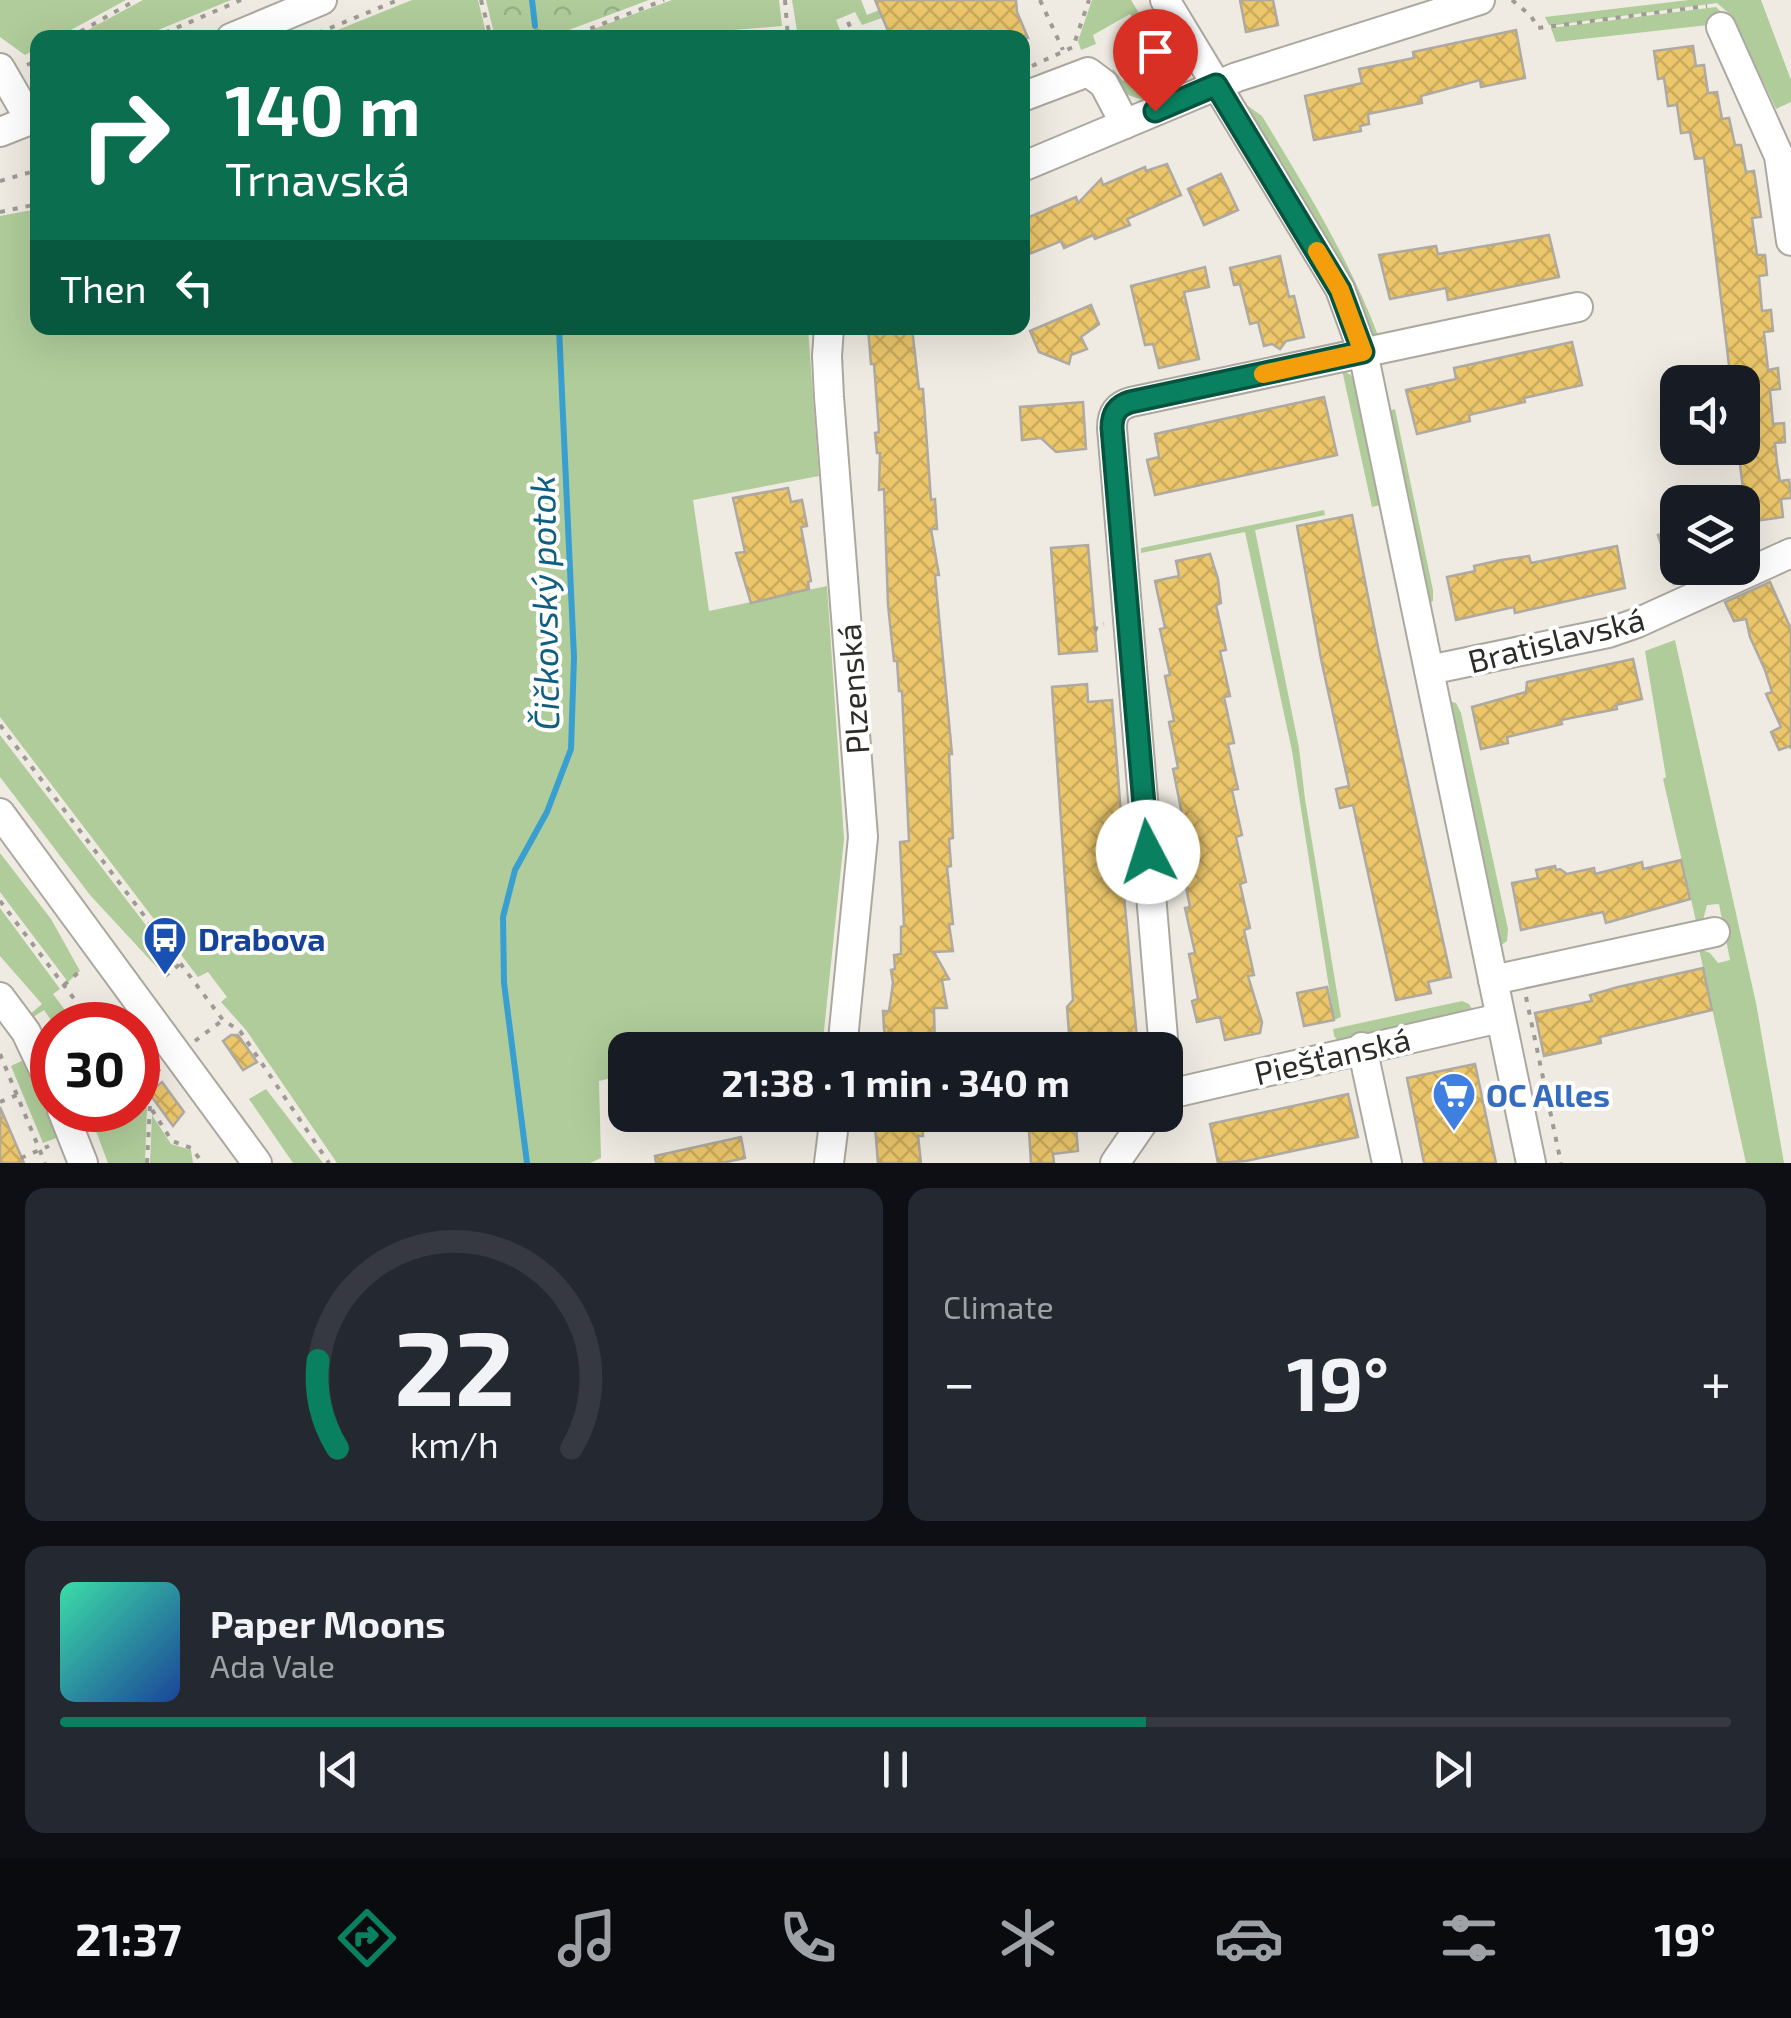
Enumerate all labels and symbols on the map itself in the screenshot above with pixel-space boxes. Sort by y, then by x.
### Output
pin [1113,9,1198,112]
water label: Čičkovský potok [520,475,567,731]
street label: Bratislavská [1464,599,1648,679]
street label: Plzenská [828,623,876,755]
position arrow [1096,800,1200,904]
bus stop icon: Drabova [142,915,188,976]
place label: Drabova [198,919,325,957]
speed limit sign: 30 [30,1002,160,1132]
street label: Piešťanská [1250,1019,1414,1091]
supermarket icon: OC Alles [1431,1071,1477,1132]
place label: OC Alles [1486,1075,1610,1113]

